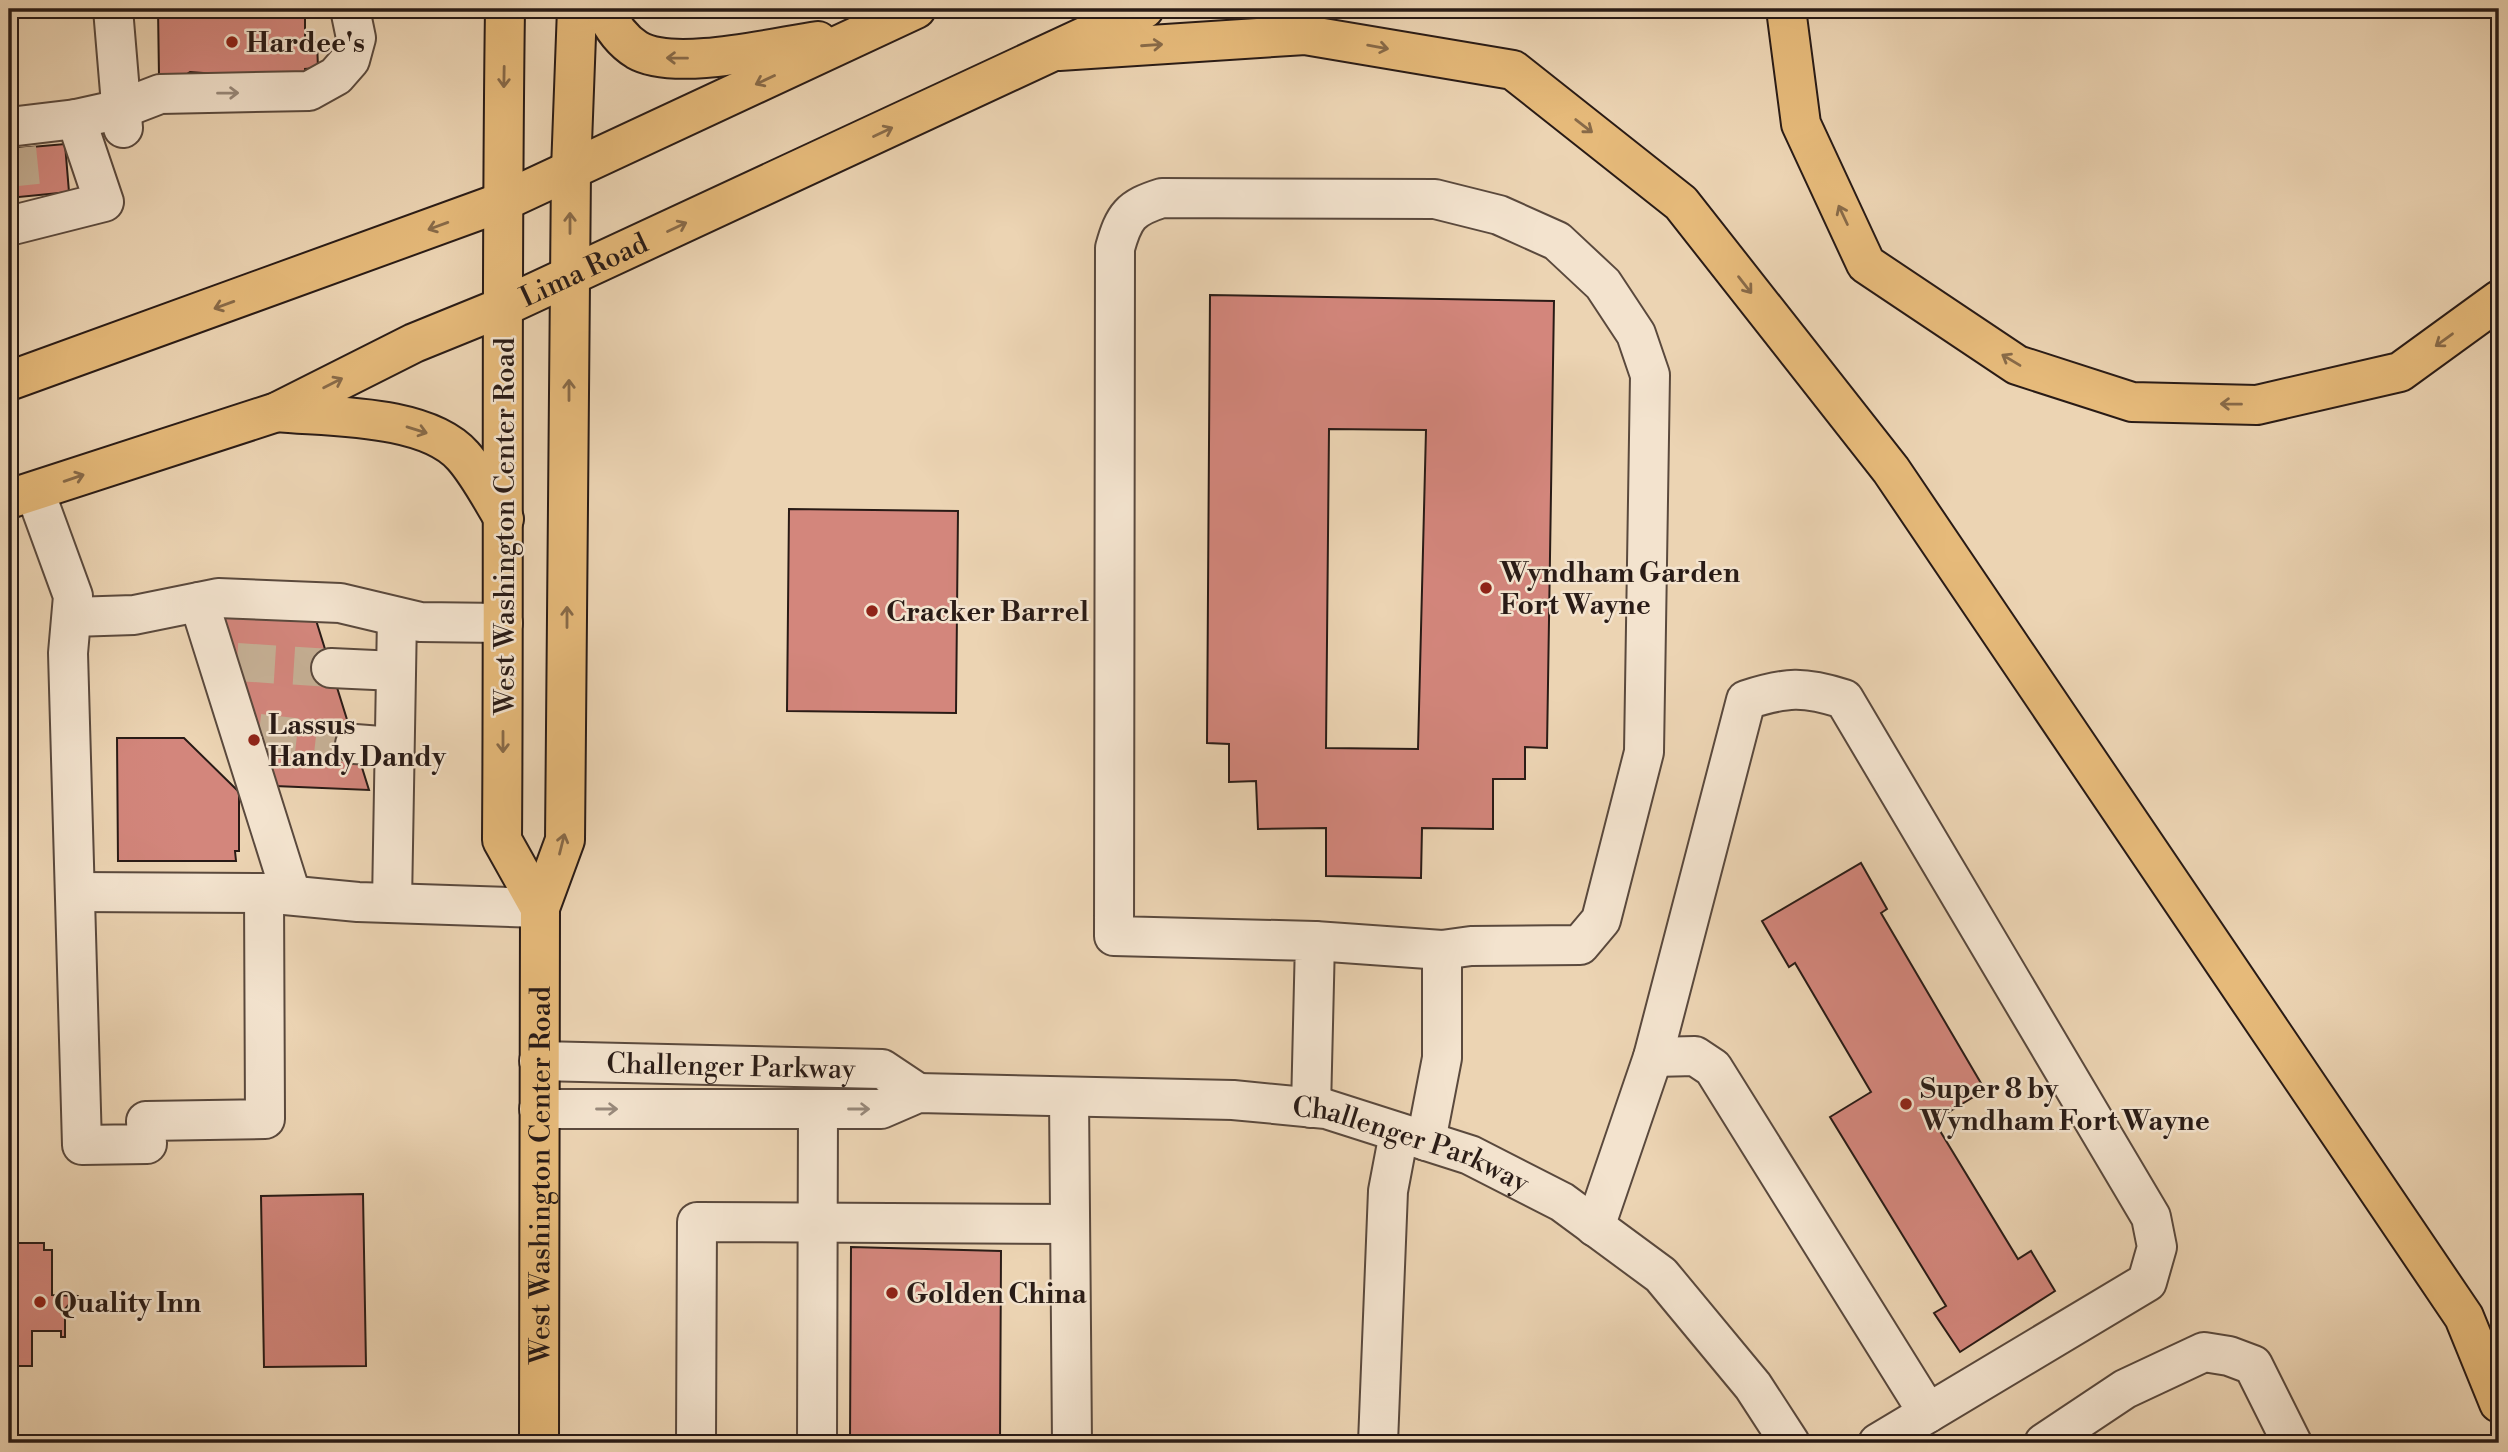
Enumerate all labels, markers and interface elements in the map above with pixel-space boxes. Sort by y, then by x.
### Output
place label: Hardee's [246,26,365,61]
marker: Hardee's [224,34,240,50]
one-way arrow [1140,38,1163,51]
one-way arrow [1366,41,1389,54]
one-way arrow [665,51,688,65]
one-way arrow [497,65,511,88]
one-way arrow [755,73,776,87]
one-way arrow [217,86,240,100]
one-way arrow [1575,119,1593,134]
one-way arrow [872,125,893,138]
one-way arrow [1836,205,1849,226]
one-way arrow [563,212,577,235]
one-way arrow [427,220,449,233]
one-way arrow [665,220,687,233]
street label: Lima Road [515,226,654,316]
one-way arrow [1738,275,1753,293]
one-way arrow [214,299,236,312]
one-way arrow [2435,333,2454,347]
street label: West Washington Center Road [488,337,523,716]
one-way arrow [2001,353,2021,367]
one-way arrow [322,376,343,390]
one-way arrow [562,378,576,401]
one-way arrow [2220,398,2243,411]
one-way arrow [405,425,427,438]
one-way arrow [62,471,84,483]
place label: Wyndham Garden Fort Wayne [1499,556,1740,623]
marker: Wyndham Garden Fort Wayne [1478,580,1494,596]
place label: Cracker Barrel [886,595,1089,630]
marker: Cracker Barrel [864,603,880,619]
one-way arrow [560,606,574,629]
place label: Lassus Handy Dandy [268,708,447,775]
one-way arrow [496,730,510,753]
marker: Lassus Handy Dandy [246,732,262,748]
one-way arrow [556,833,569,856]
street label: West Washington Center Road [523,986,559,1365]
street label: Challenger Parkway [606,1047,856,1087]
place label: Super 8 by Wyndham Fort Wayne [1919,1072,2210,1139]
street label: Challenger Parkway [1291,1090,1535,1201]
marker: Super 8 by Wyndham Fort Wayne [1898,1096,1914,1112]
one-way arrow [595,1102,618,1116]
one-way arrow [847,1102,870,1116]
place label: Golden China [906,1277,1088,1312]
marker: Golden China [884,1285,900,1301]
place label: Quality Inn [54,1286,201,1321]
marker: Quality Inn [32,1294,48,1310]

